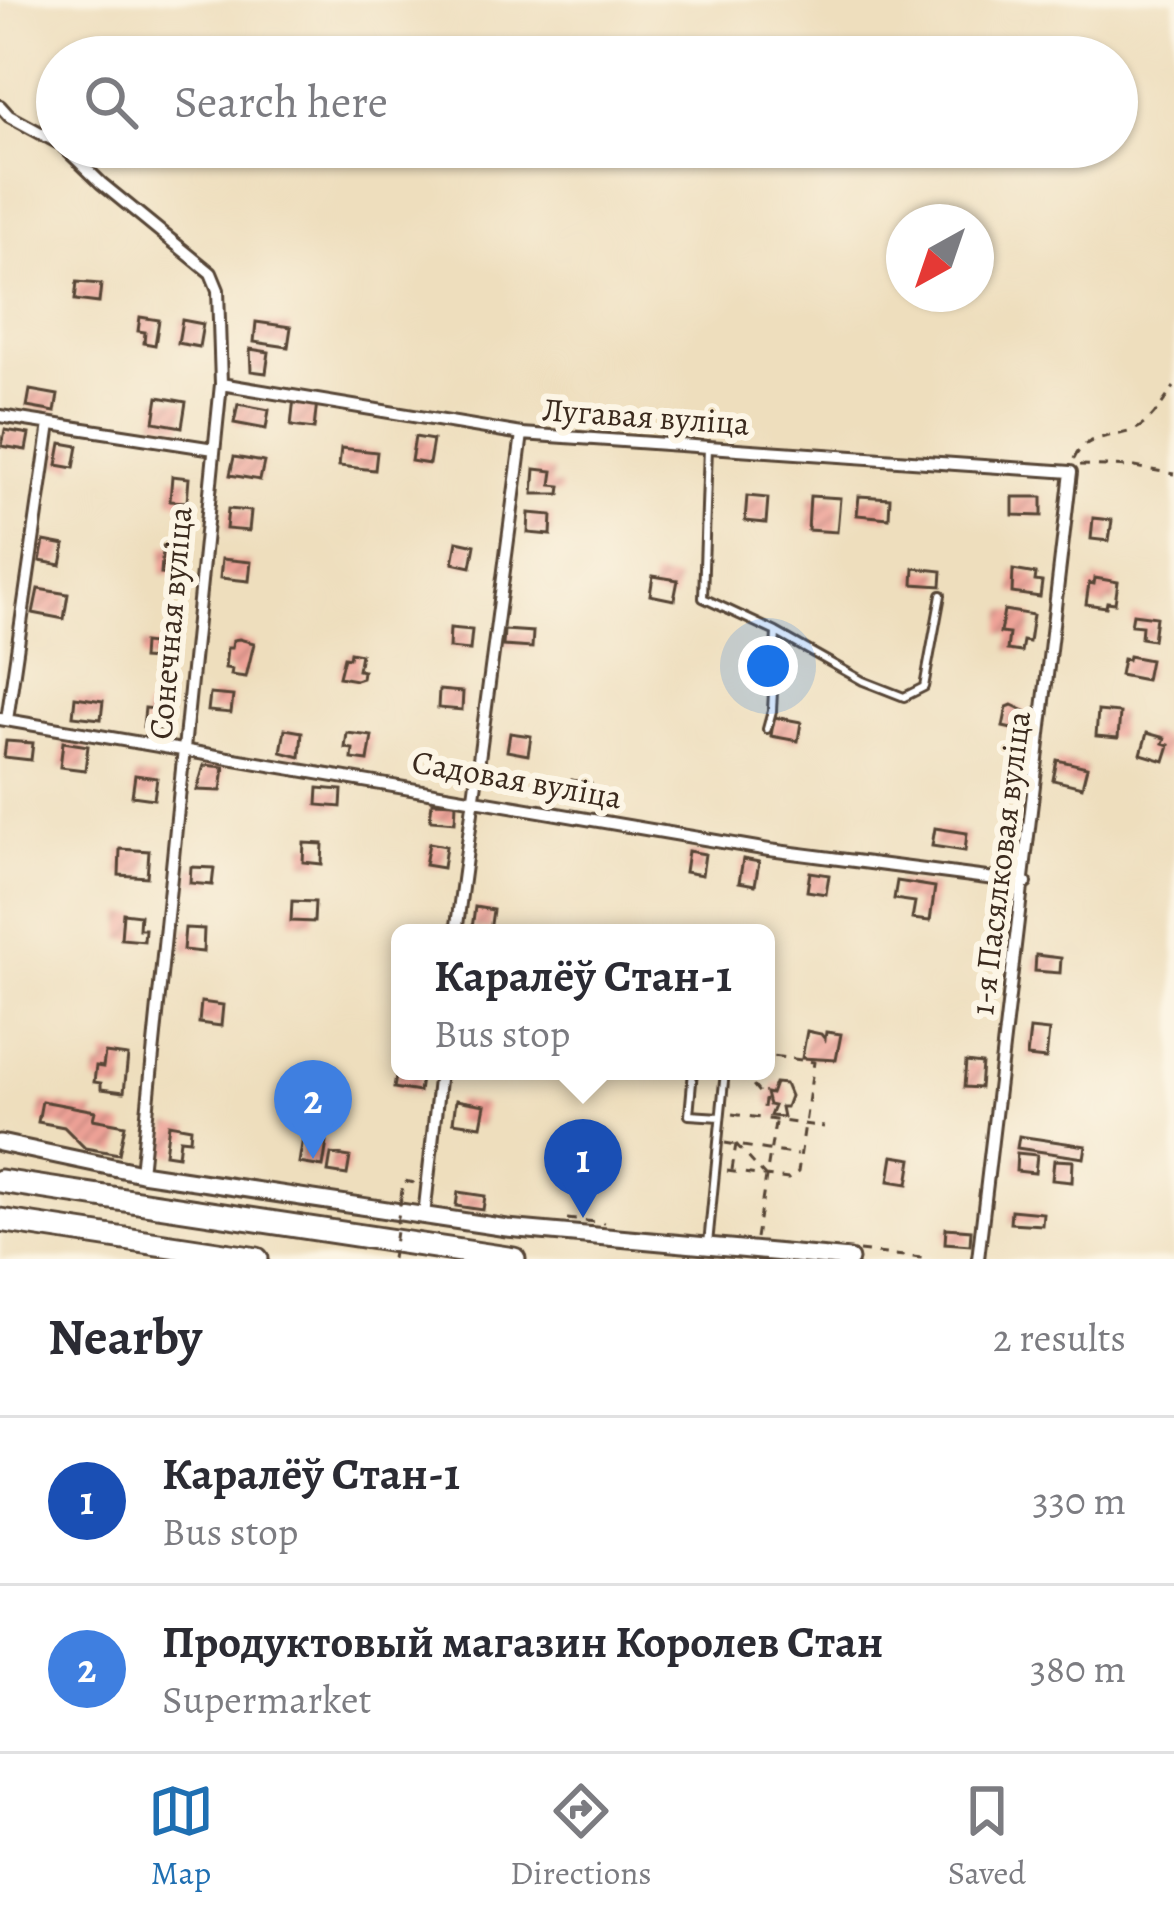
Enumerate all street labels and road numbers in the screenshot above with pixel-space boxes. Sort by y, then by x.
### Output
street label: Лугавая вуліца [541,386,752,446]
street label: Сонечная вуліца [137,504,203,741]
street label: 1-я Пасялковая вуліца [959,708,1041,1018]
street label: Садовая вуліца [409,738,626,820]

